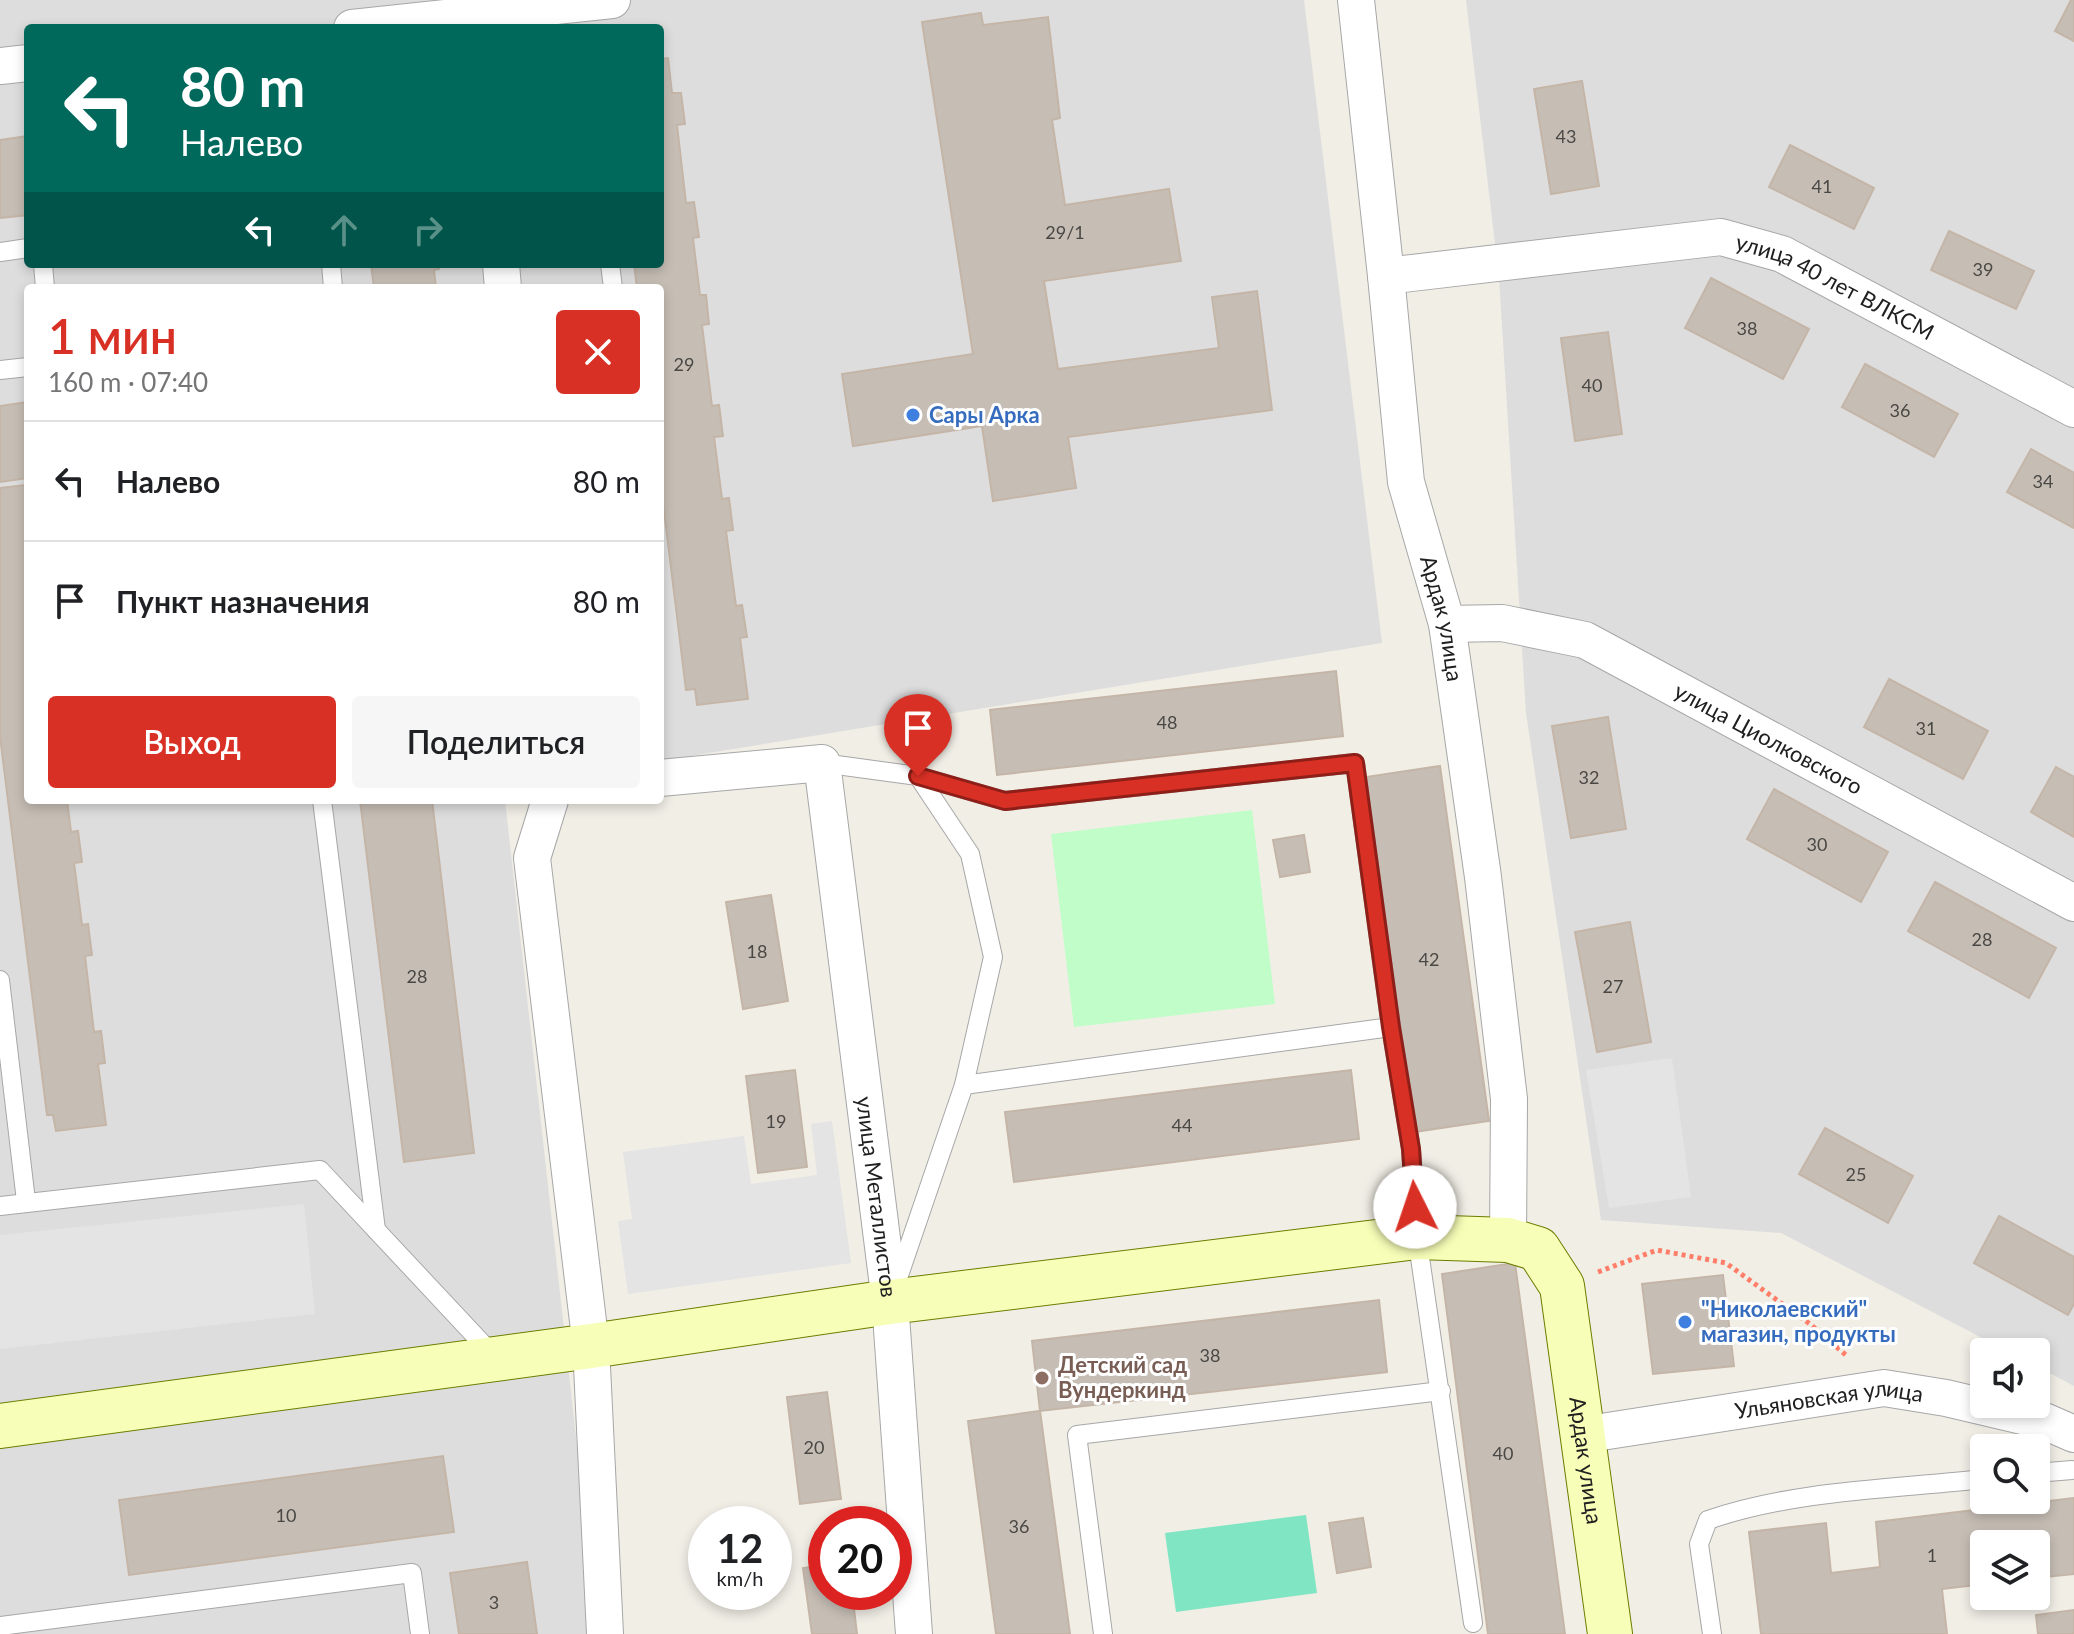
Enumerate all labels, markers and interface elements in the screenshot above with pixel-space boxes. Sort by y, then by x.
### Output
text: 80 m [180,52,305,119]
icon: left [48,56,152,160]
text: Налево [180,120,303,164]
house number: 43 [1556,125,1576,147]
house number: 41 [1812,175,1832,197]
icon: left [238,208,282,252]
icon: ahead [322,208,366,252]
icon: right [406,208,450,252]
house number: 29/1 [1045,221,1085,243]
street label: улица 40 лет ВЛКСМ [1733,228,1939,345]
house number: 39 [1973,258,1993,280]
text: 1 мин [48,307,177,364]
button: close [556,310,640,394]
house number: 38 [1737,317,1757,339]
house number: 29 [674,353,694,375]
text: 160 m · 07:40 [48,366,208,398]
house number: 40 [1582,374,1602,396]
house number: 36 [1890,399,1910,421]
place label: Сары Арка [929,401,1040,428]
marker: Сары Арка [904,406,922,424]
icon: left [48,459,92,503]
text: Налево [116,463,220,499]
text: 80 m [573,463,640,499]
house number: 34 [2033,470,2053,492]
street label: Ардак улица [1415,552,1469,683]
icon: arrive [48,579,92,623]
text: Пункт назначения [116,583,370,619]
text: 80 m [573,583,640,619]
street label: улица Циолковского [1670,677,1867,800]
pin [884,694,952,776]
button: Выход [48,696,336,788]
button: Поделиться [352,696,640,788]
icon: arrive [896,706,940,750]
house number: 48 [1157,711,1177,733]
house number: 31 [1916,717,1936,739]
house number: 32 [1579,766,1599,788]
house number: 30 [1807,833,1827,855]
house number: 28 [1972,928,1992,950]
house number: 18 [747,940,767,962]
house number: 42 [1419,948,1439,970]
house number: 28 [407,965,427,987]
house number: 27 [1603,975,1623,997]
street label: улица Металлистов [851,1095,903,1299]
house number: 19 [766,1110,786,1132]
house number: 44 [1172,1114,1192,1136]
house number: 25 [1846,1163,1866,1185]
position arrow [1373,1165,1457,1249]
place label: "Николаевский" магазин, продукты [1701,1295,1896,1347]
marker: "Николаевский" магазин, продукты [1676,1313,1694,1331]
map controls [1970,1338,2050,1610]
button: sound [1970,1338,2050,1418]
house number: 38 [1200,1344,1220,1366]
place label: Детский сад Вундеркинд [1058,1351,1187,1403]
marker: Детский сад Вундеркинд [1033,1369,1051,1387]
street label: Ульяновская улица [1733,1374,1925,1424]
street label: Ардак улица [1564,1395,1609,1526]
button: search [1970,1434,2050,1514]
house number: 20 [804,1436,824,1458]
house number: 40 [1493,1442,1513,1464]
house number: 10 [276,1504,296,1526]
speed limit sign: 20 [808,1506,912,1610]
house number: 36 [1009,1515,1029,1537]
text: 12 [717,1524,763,1572]
button: layers [1970,1530,2050,1610]
house number: 1 [1927,1544,1937,1566]
text: km/h [717,1566,763,1590]
house number: 3 [489,1591,499,1613]

